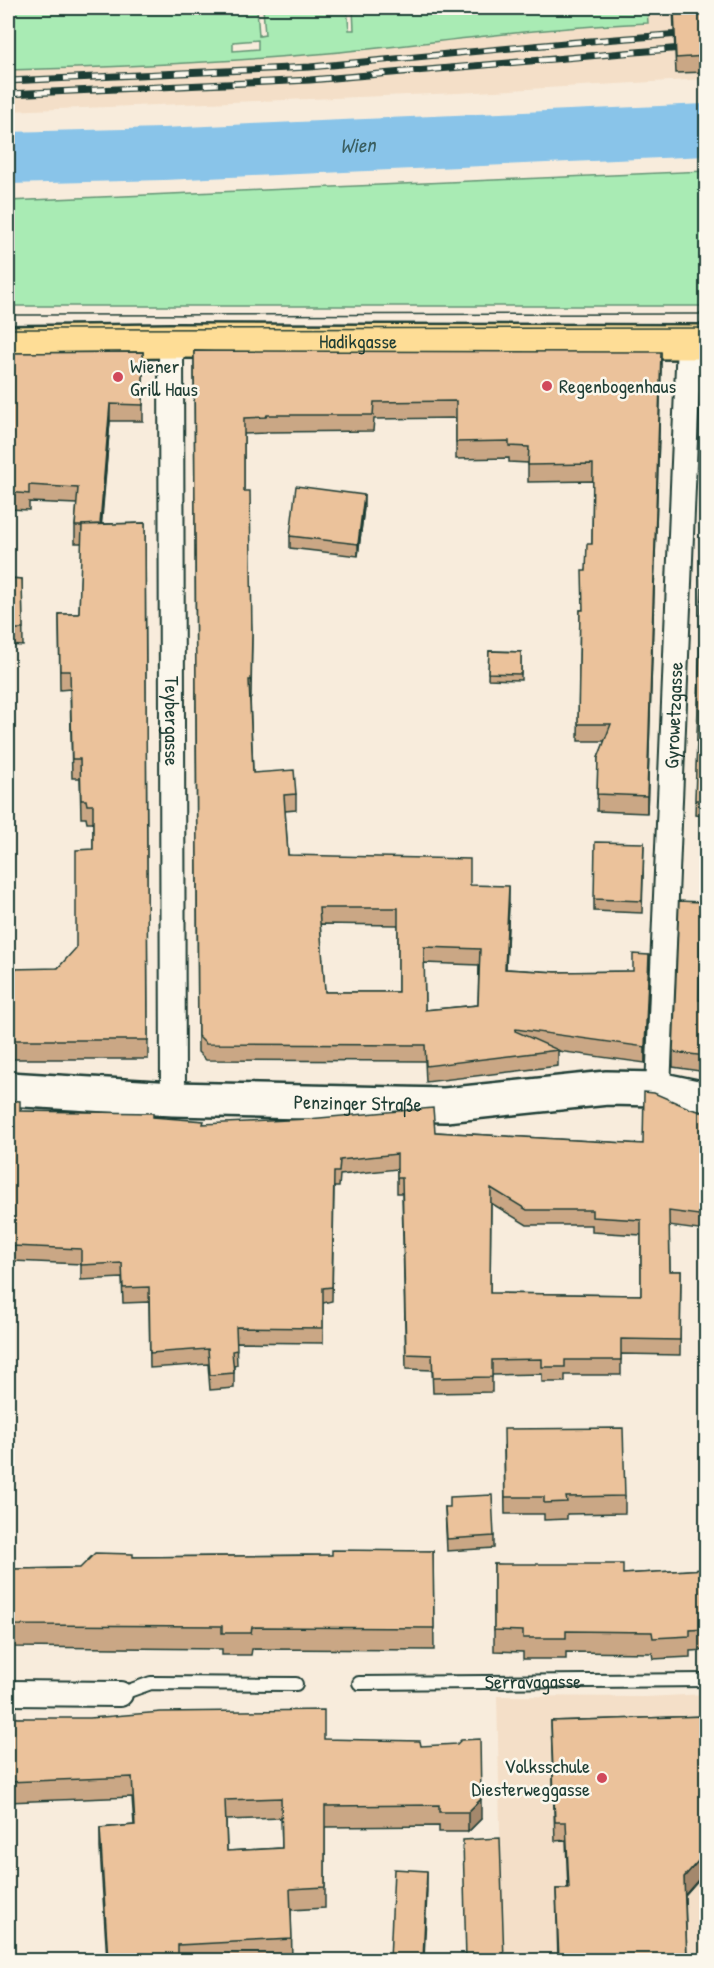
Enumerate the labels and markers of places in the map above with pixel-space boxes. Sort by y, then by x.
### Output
place label: Wiener Grill Haus [130,352,198,402]
marker: Wiener Grill Haus [111,370,125,384]
place label: Regenbogenhaus [559,372,676,399]
marker: Regenbogenhaus [540,379,554,393]
place label: Volksschule Diesterweggasse [472,1752,590,1802]
marker: Volksschule Diesterweggasse [595,1771,609,1785]

